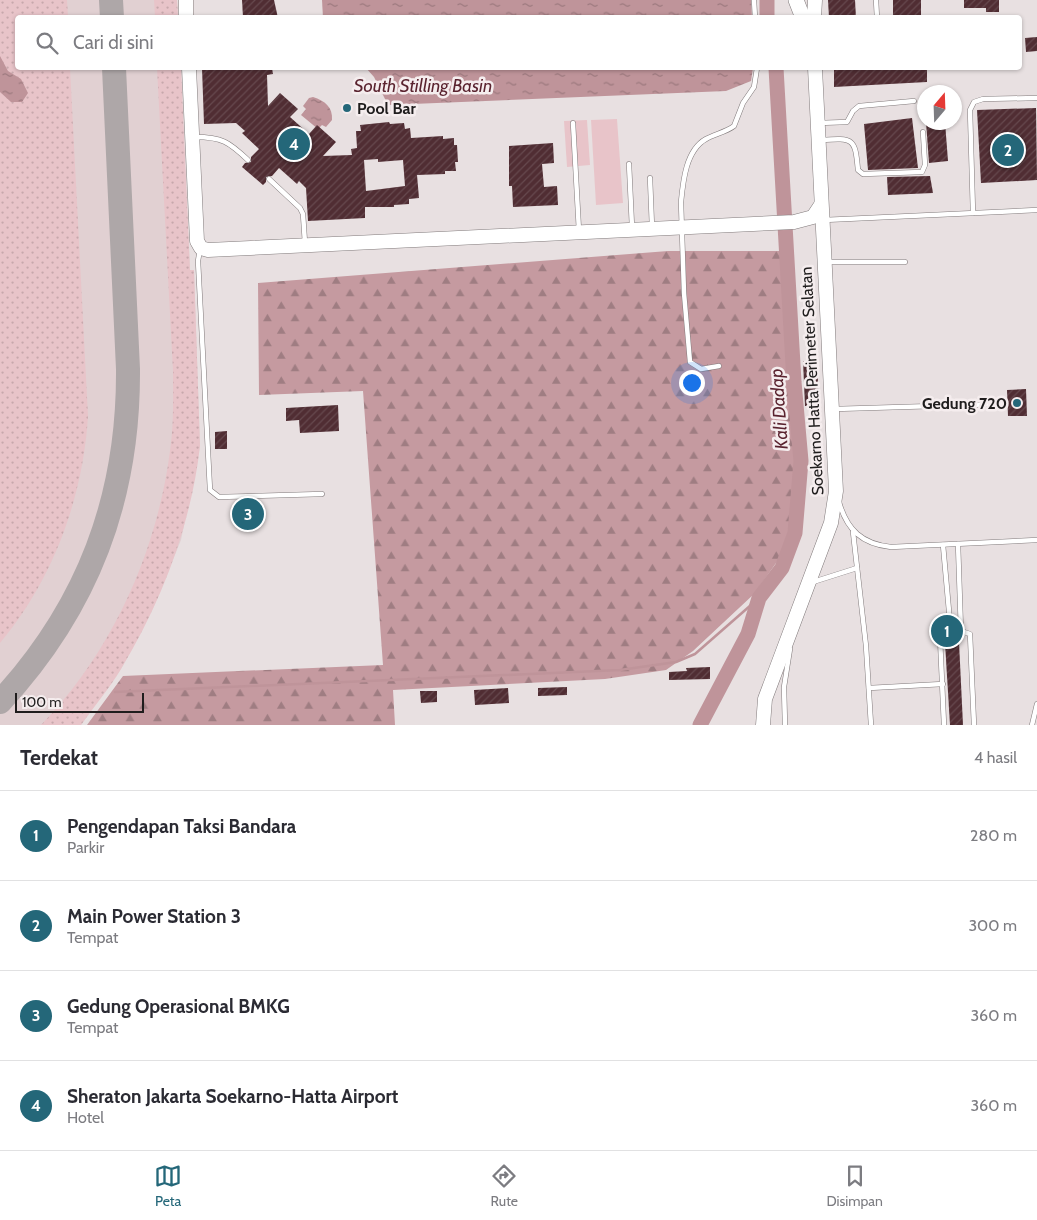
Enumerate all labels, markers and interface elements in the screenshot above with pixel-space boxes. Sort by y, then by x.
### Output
search box [15,15,1022,70]
icon: search [33,29,61,57]
text: Cari di sini [73,31,154,54]
water label: South Stilling Basin [354,75,492,97]
north arrow [917,85,962,130]
place label: Pool Bar [357,99,416,118]
marker: Pool Bar [341,102,353,114]
pin: 4 [278,125,310,163]
pin: 2 [992,131,1024,169]
street label: Soekarno Hatta Perimeter Selatan [797,266,827,496]
water label: Kali Dadap [765,368,793,450]
your location [679,370,705,396]
place label: Gedung 720 [922,394,1007,413]
marker: Gedung 720 [1011,397,1023,409]
pin: 3 [232,495,264,533]
pin: 1 [931,612,963,650]
scale bar [15,690,144,713]
text: 100 m [22,693,62,711]
text: Terdekat [20,745,98,770]
text: 4 hasil [974,748,1017,767]
text: Pengendapan Taksi Bandara [67,815,296,838]
text: 1 [33,826,39,845]
text: 280 m [970,826,1017,845]
text: Parkir [67,838,104,857]
text: Main Power Station 3 [67,905,241,928]
text: 2 [32,916,40,935]
text: 300 m [968,916,1017,935]
text: Tempat [67,928,118,947]
text: Gedung Operasional BMKG [67,995,290,1018]
text: 3 [32,1006,40,1025]
text: 360 m [970,1006,1017,1025]
text: Tempat [67,1018,118,1037]
text: Sheraton Jakarta Soekarno-Hatta Airport [67,1085,398,1108]
text: 4 [31,1096,41,1115]
text: 360 m [970,1096,1017,1115]
text: Hotel [67,1108,104,1127]
tab: Peta [154,1162,182,1210]
tab: Rute [490,1162,518,1210]
tab: Disimpan [826,1162,883,1210]

